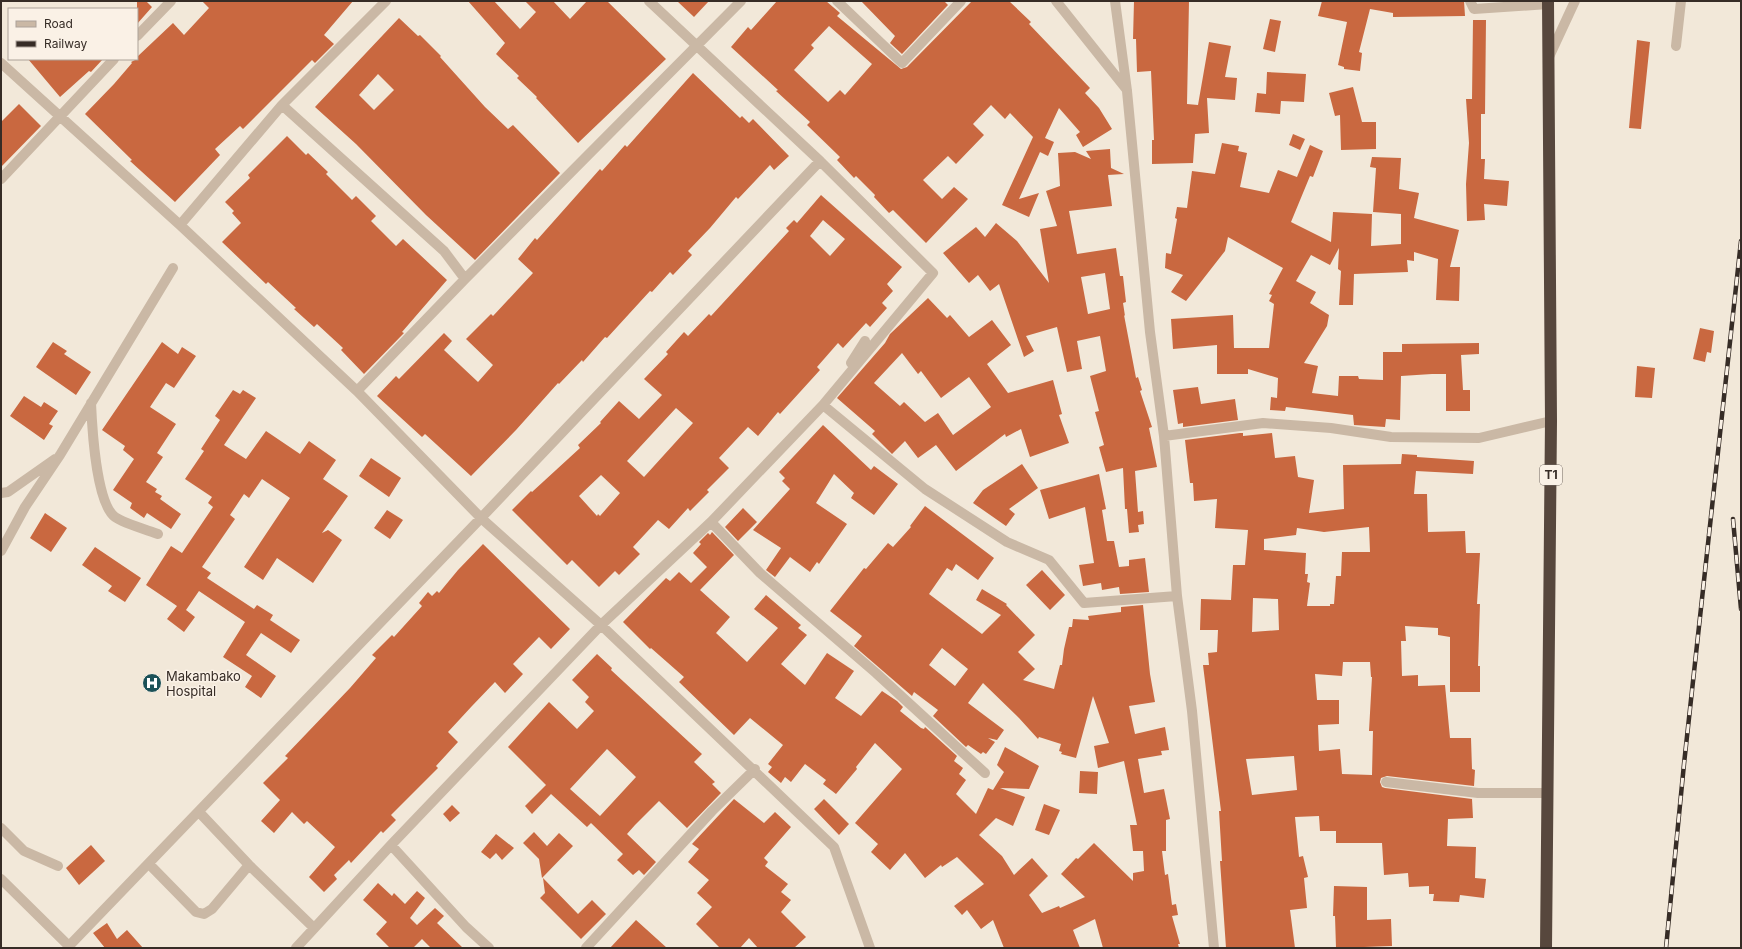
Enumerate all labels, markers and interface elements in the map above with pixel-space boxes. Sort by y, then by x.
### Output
legend [8,8,138,60]
text: Road [44,16,73,31]
text: Railway [44,36,88,51]
road number: T1 [1540,465,1562,485]
place label: Makambako Hospital [166,668,241,699]
hospital icon: Makambako Hospital [141,672,163,694]

